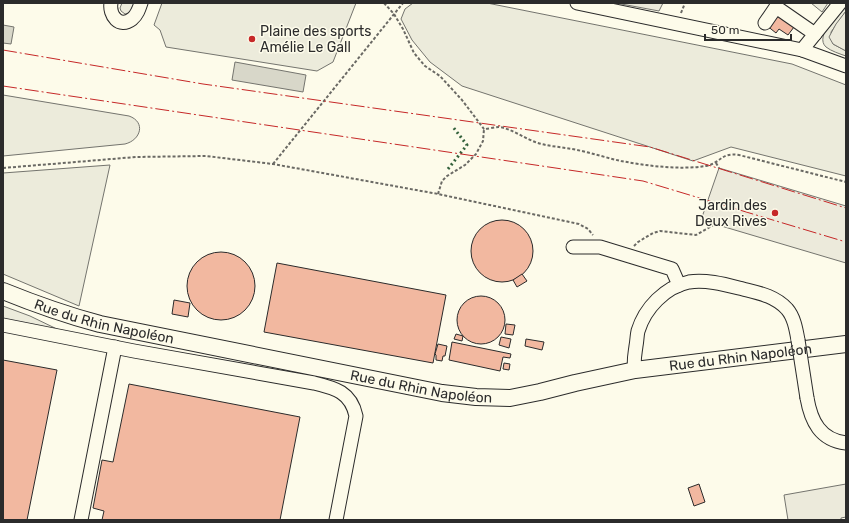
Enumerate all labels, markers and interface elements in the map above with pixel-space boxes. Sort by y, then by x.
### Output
scale bar [705,16,791,42]
place label: Plaine des sports Amélie Le Gall [260,23,371,56]
text: 50 m [711,23,739,37]
marker: Plaine des sports Amélie Le Gall [247,34,257,44]
place label: Jardin des Deux Rives [695,197,767,230]
marker: Jardin des Deux Rives [770,208,780,218]
street label: Rue du Rhin Napoléon [32,295,176,347]
street label: Rue du Rhin Napoléon [668,340,813,374]
street label: Rue du Rhin Napoléon [349,366,492,406]

